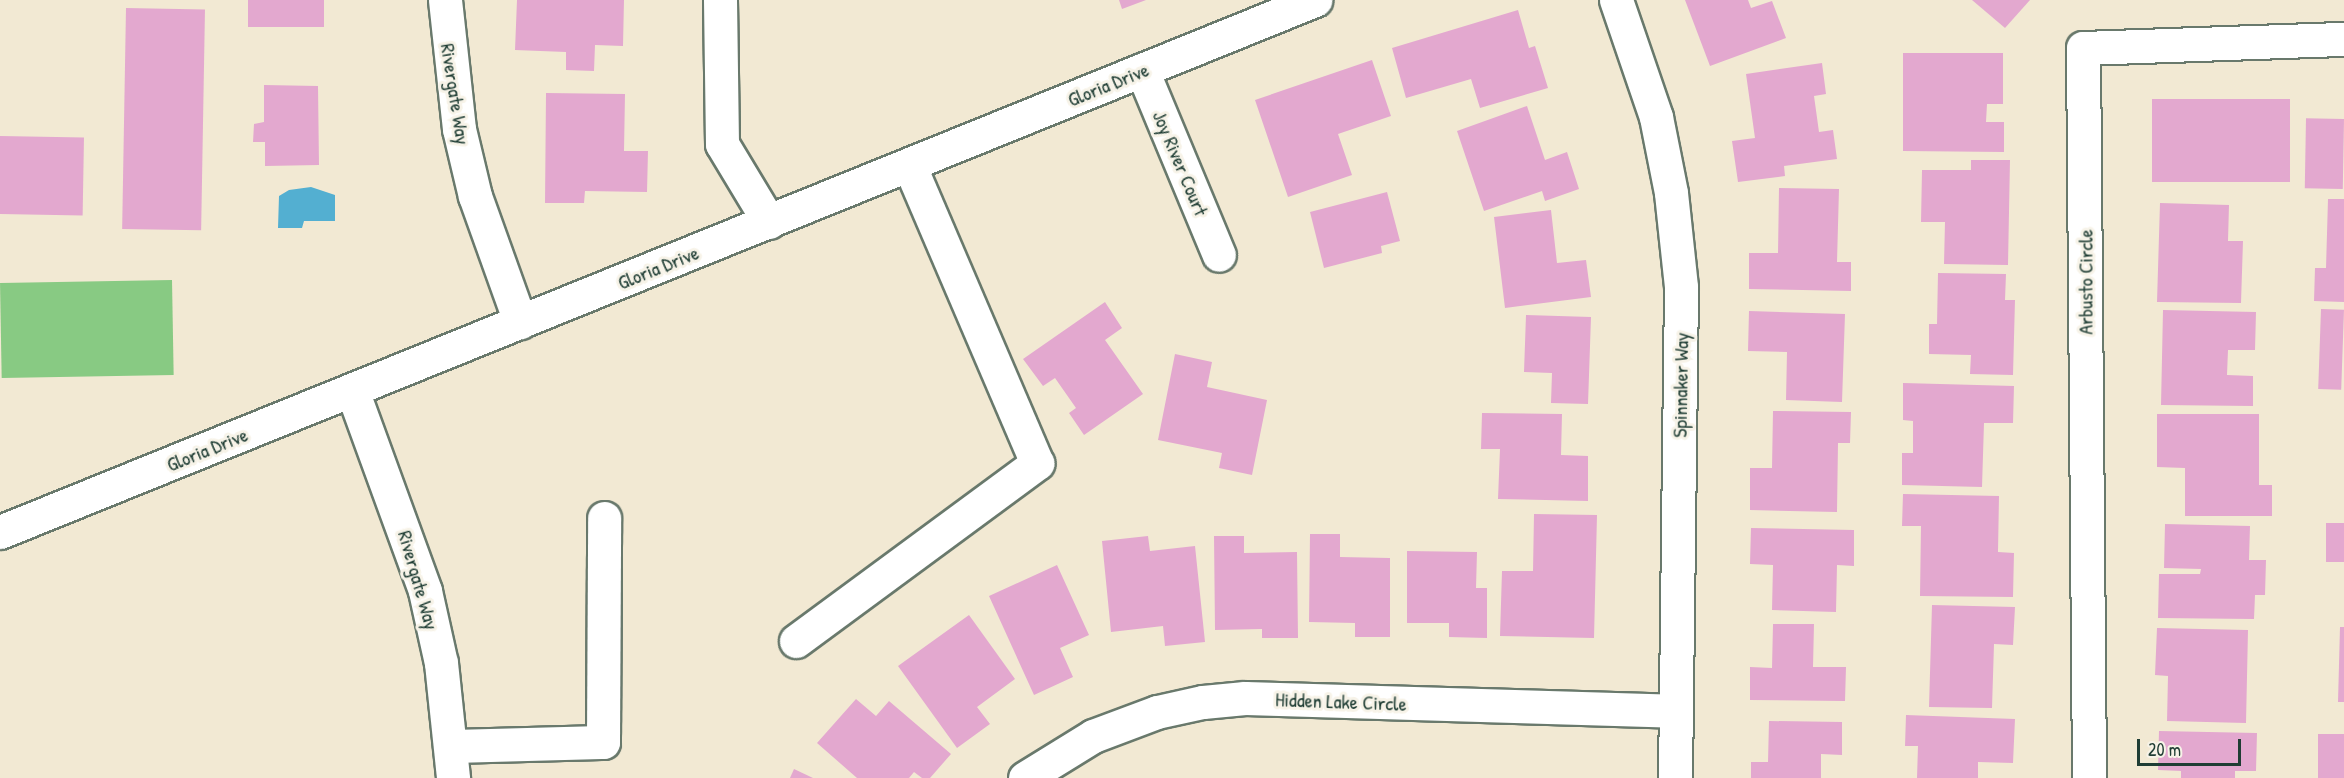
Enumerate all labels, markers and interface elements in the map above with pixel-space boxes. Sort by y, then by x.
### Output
street label: Rivergate Way [436,42,476,146]
street label: Gloria Drive [1064,57,1152,111]
street label: Joy River Court [1148,107,1214,219]
street label: Arbusto Circle [2073,229,2097,335]
street label: Gloria Drive [614,240,702,294]
street label: Spinnaker Way [1667,332,1693,438]
street label: Gloria Drive [163,422,251,476]
street label: Rivergate Way [393,528,445,632]
street label: Hidden Lake Circle [1275,687,1407,715]
scale bar [2140,727,2244,765]
text: 20 m [2148,737,2181,762]

